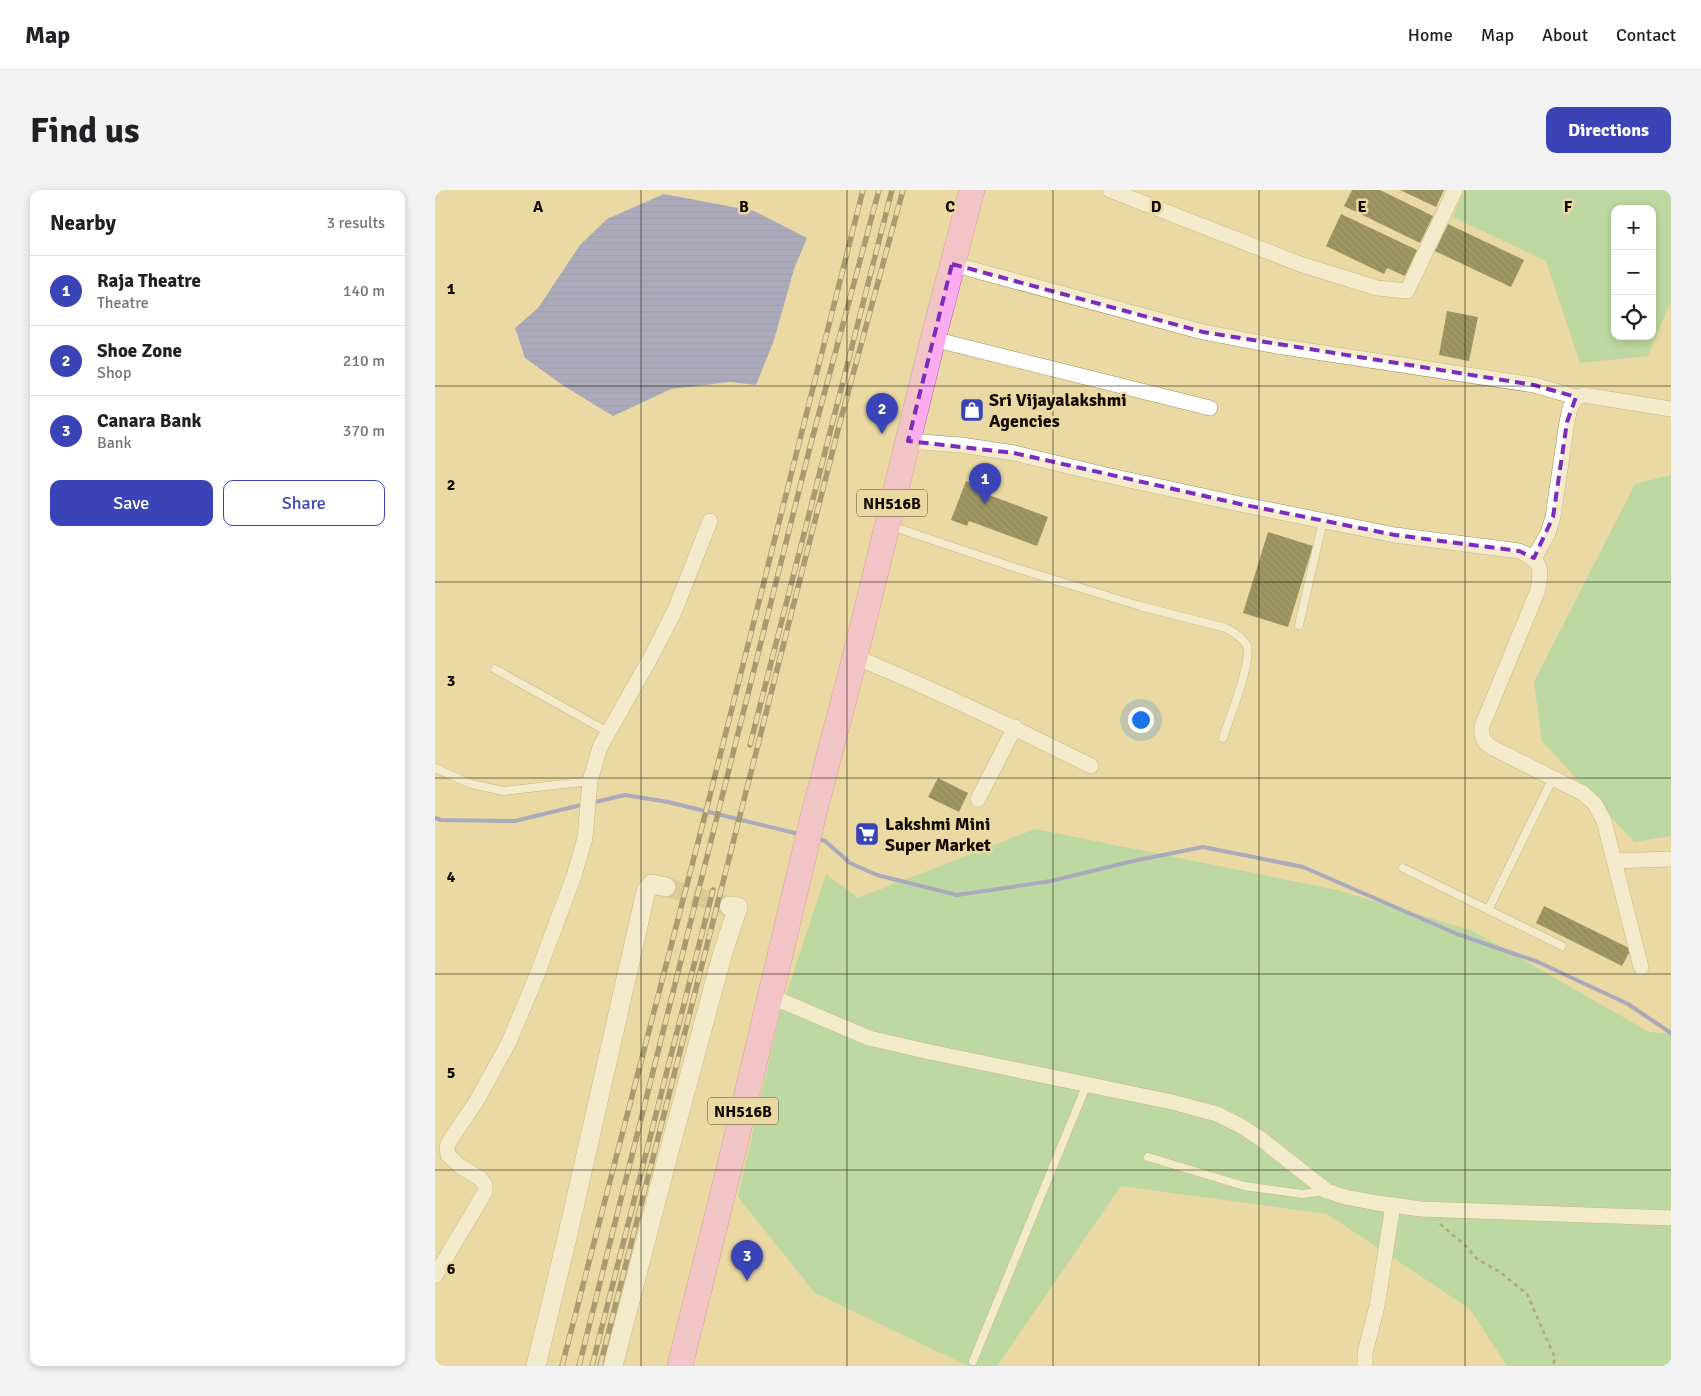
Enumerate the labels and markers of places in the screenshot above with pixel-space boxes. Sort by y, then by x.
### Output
place label: Sri Vijayalakshmi Agencies [989,389,1127,432]
pin: 2 [866,393,898,434]
shop icon: Sri Vijayalakshmi Agencies [959,397,985,423]
pin: 1 [969,463,1001,504]
place label: Lakshmi Mini Super Market [885,813,991,856]
supermarket icon: Lakshmi Mini Super Market [854,821,880,847]
pin: 3 [731,1240,763,1281]

